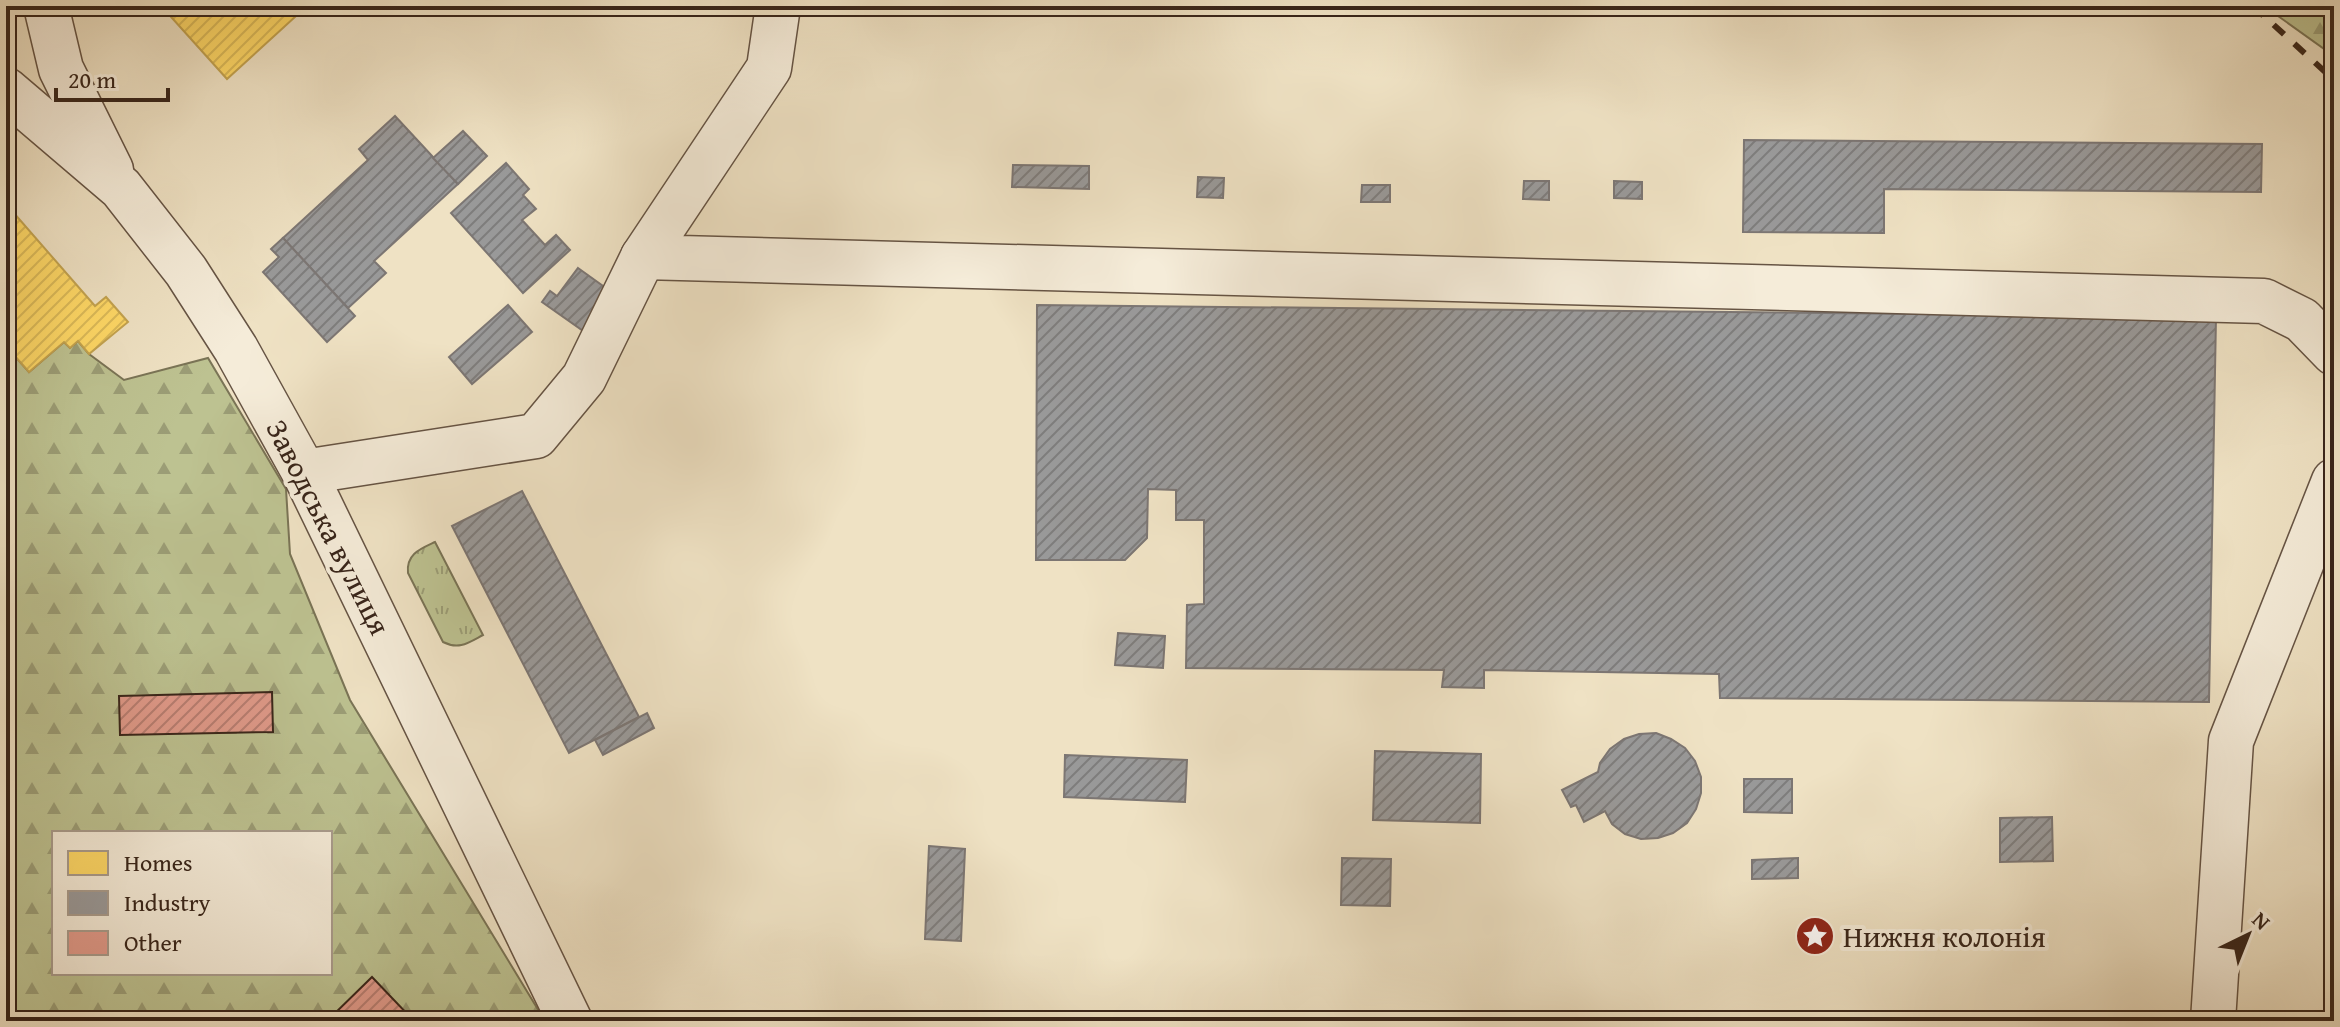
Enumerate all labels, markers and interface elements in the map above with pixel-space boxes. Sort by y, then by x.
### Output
scale bar [56,52,168,102]
text: 20 m [68,62,116,97]
street label: Заводська вулиця [256,412,402,642]
legend [52,831,332,975]
text: Homes [124,845,193,880]
text: Industry [124,885,211,920]
north arrow [2208,895,2288,975]
text: N [2245,904,2278,937]
place label: Нижня колонія [1843,914,2046,958]
place icon: Нижня колонія [1794,915,1836,957]
text: Other [124,925,182,960]

